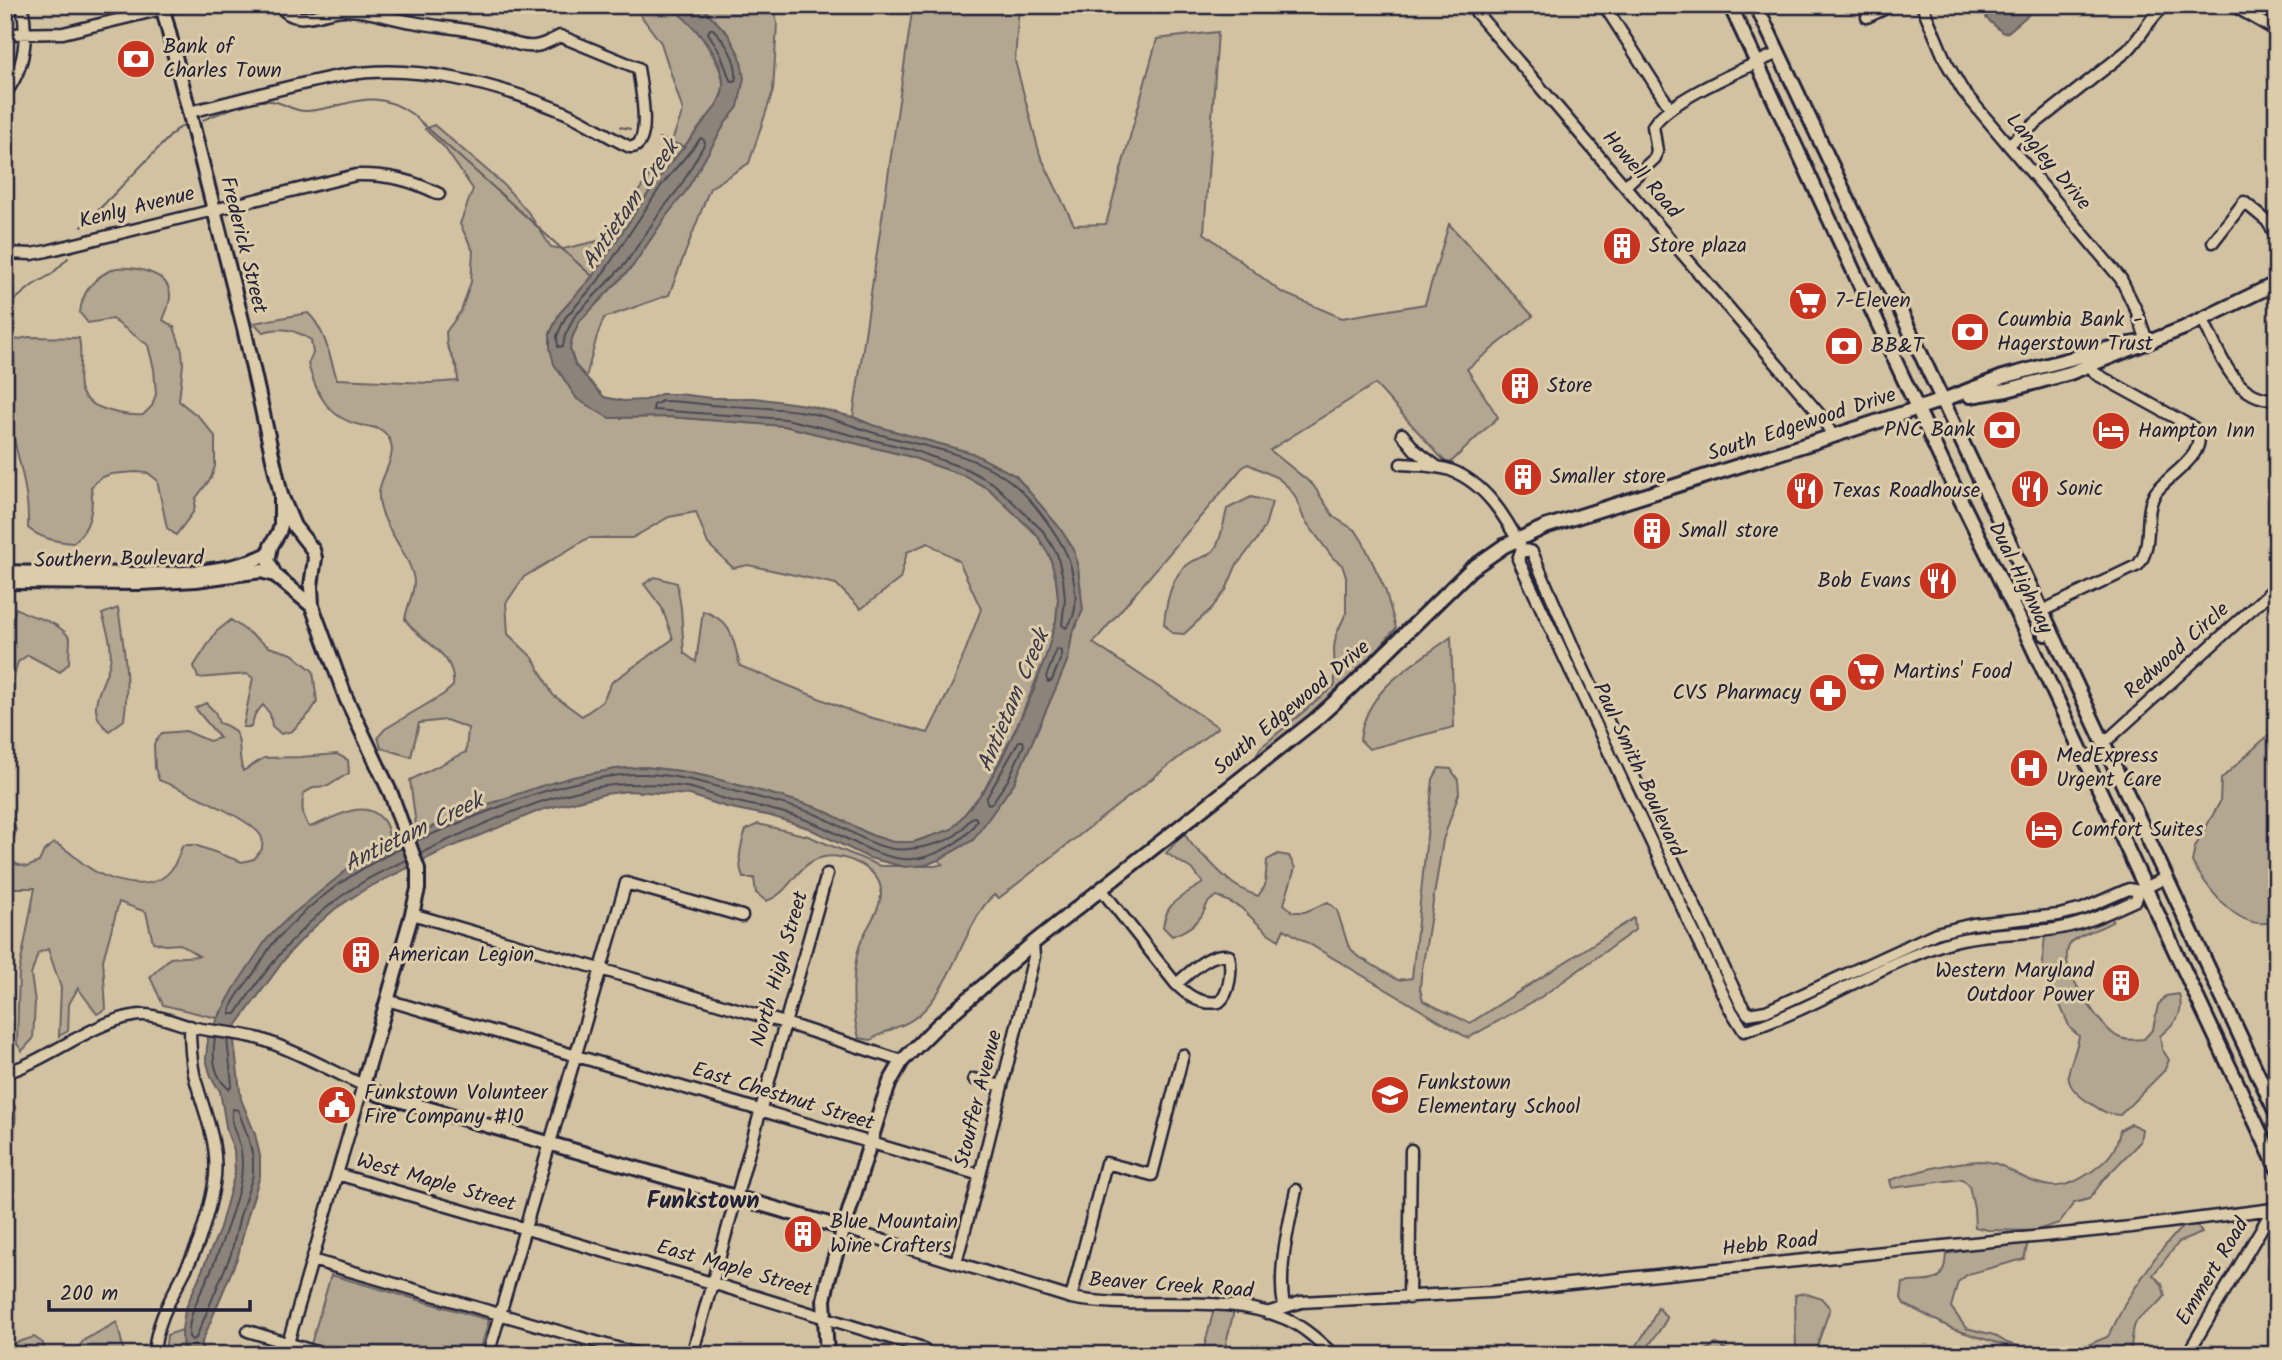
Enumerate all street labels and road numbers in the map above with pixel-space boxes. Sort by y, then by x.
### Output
street label: Langley Drive [1997,106,2099,219]
street label: Howell Road [1593,123,1689,227]
street label: Frederick Street [210,173,276,318]
street label: Kenly Avenue [76,178,199,238]
street label: South Edgewood Drive [1703,379,1901,471]
street label: Dual Highway [1979,516,2061,640]
street label: Southern Boulevard [34,542,205,578]
street label: Redwood Circle [2117,594,2238,708]
street label: South Edgewood Drive [1206,632,1378,784]
street label: Paul Smith Boulevard [1583,677,1693,863]
street label: North High Street [742,886,818,1051]
street label: Stouffer Avenue [946,1026,1012,1172]
street label: East Chestnut Street [688,1054,879,1141]
street label: West Maple Street [353,1145,520,1222]
street label: Emmert Road [2168,1211,2259,1332]
street label: Hebb Road [1720,1224,1820,1266]
street label: East Maple Street [652,1231,816,1307]
street label: Beaver Creek Road [1087,1264,1255,1308]

